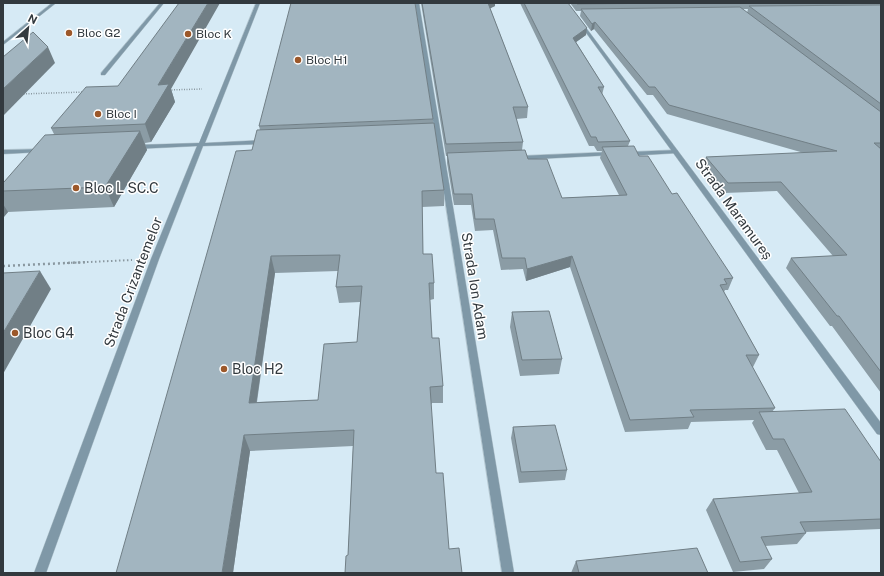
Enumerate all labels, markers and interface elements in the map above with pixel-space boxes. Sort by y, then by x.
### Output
north arrow [8,8,48,48]
text: N [26,12,39,26]
place label: Bloc G2 [77,26,120,40]
place label: Bloc K [196,27,232,41]
marker: Bloc G2 [64,28,74,38]
marker: Bloc K [183,29,193,39]
place label: Bloc H1 [306,53,348,67]
marker: Bloc H1 [293,55,303,65]
place label: Bloc I [106,107,137,121]
marker: Bloc I [93,109,103,119]
street label: Strada Maramureș [692,155,776,263]
place label: Bloc L SC.C [84,180,159,196]
marker: Bloc L SC.C [71,183,81,193]
street label: Strada Crizantemelor [101,215,165,349]
street label: Strada Ion Adam [459,231,491,341]
place label: Bloc G4 [23,325,74,341]
marker: Bloc G4 [10,328,20,338]
place label: Bloc H2 [232,361,283,377]
marker: Bloc H2 [219,364,229,374]

